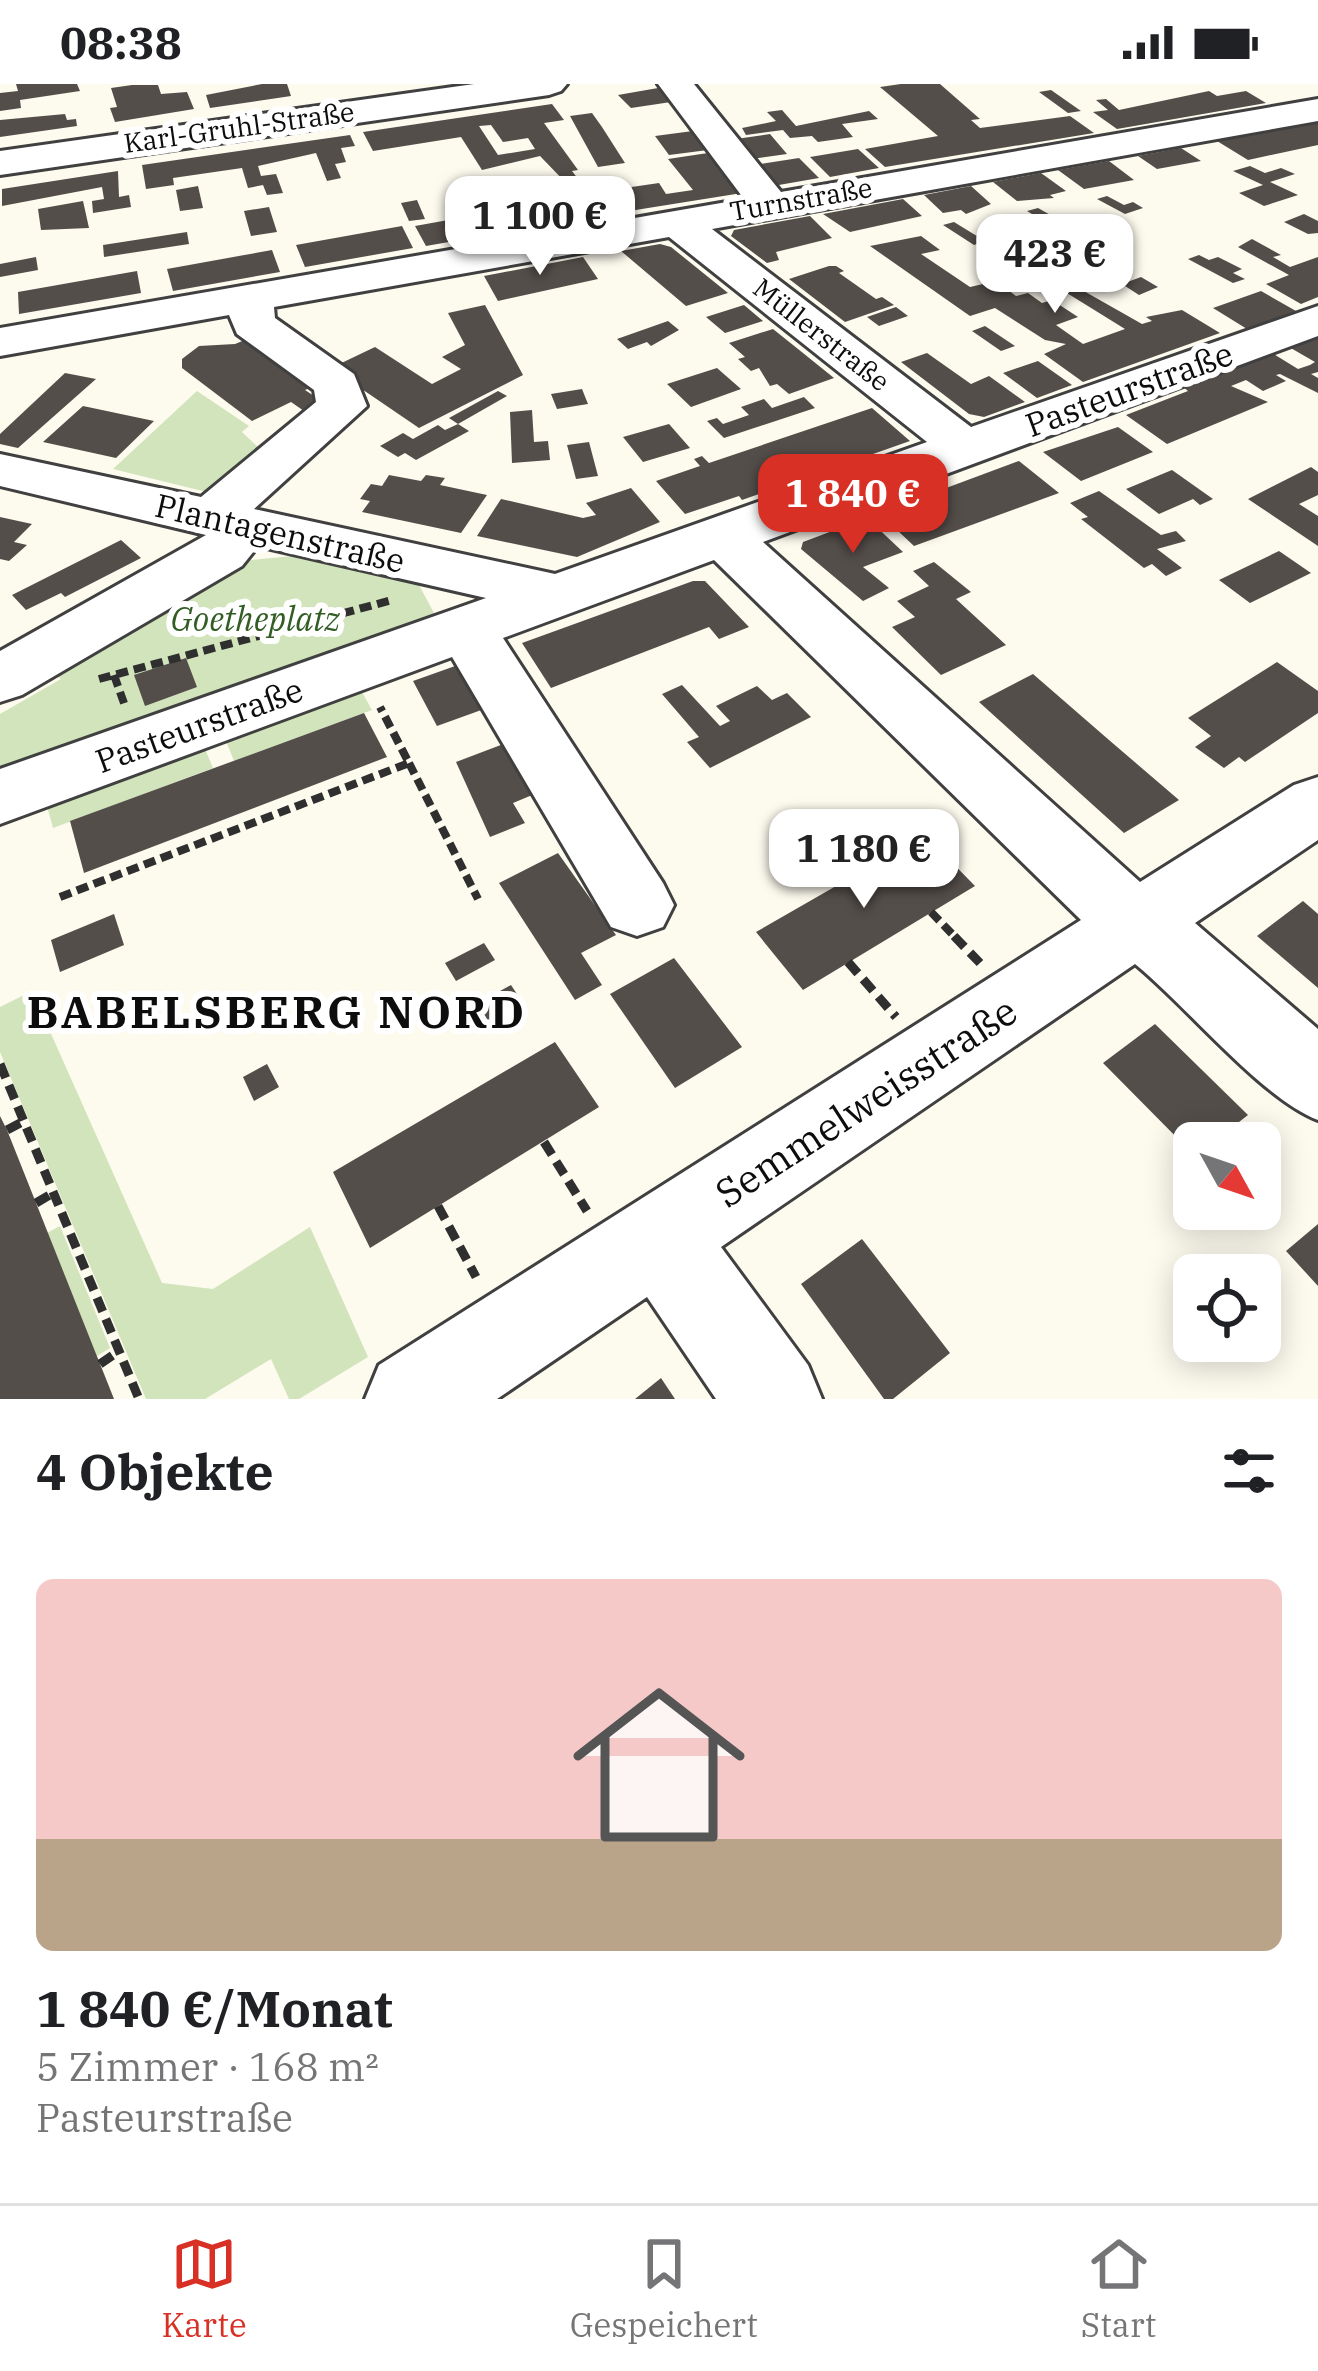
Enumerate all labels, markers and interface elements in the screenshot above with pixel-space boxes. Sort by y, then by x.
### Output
text: 08:38 [60,13,182,71]
street label: Karl-Gruhl-Straße [121,93,356,160]
street label: Turnstraße [727,169,875,228]
pin: 1 100 € [429,176,651,278]
text: 1 100 € [472,189,608,240]
pin: 423 € [971,214,1139,316]
text: 423 € [1003,227,1107,278]
street label: Müllerstraße [747,270,897,398]
street label: Pasteurstraße [1019,331,1238,446]
pin: 1 840 € [742,454,964,556]
text: 1 840 € [785,467,921,518]
street label: Plantagenstraße [151,483,409,582]
park label: Goetheplatz [170,597,341,640]
street label: Pasteurstraße [89,667,308,782]
pin: 1 180 € [753,809,975,911]
text: 1 180 € [796,822,932,873]
district label: BABELSBERG NORD [27,982,527,1040]
street label: Semmelweisstraße [705,985,1026,1218]
north arrow [1173,1122,1281,1230]
map controls [1173,1122,1281,1362]
button: locate [1173,1254,1281,1362]
text: 4 Objekte [36,1438,274,1504]
icon: filters [1216,1438,1282,1504]
icon: home [551,1657,767,1873]
text: 1 840 €/Monat [36,1975,393,2041]
text: 5 Zimmer · 168 m² [36,2041,379,2092]
text: Pasteurstraße [36,2092,293,2143]
tab: Karte [162,2231,247,2346]
tab: Gespeichert [570,2231,758,2346]
tab: Start [1081,2231,1156,2346]

